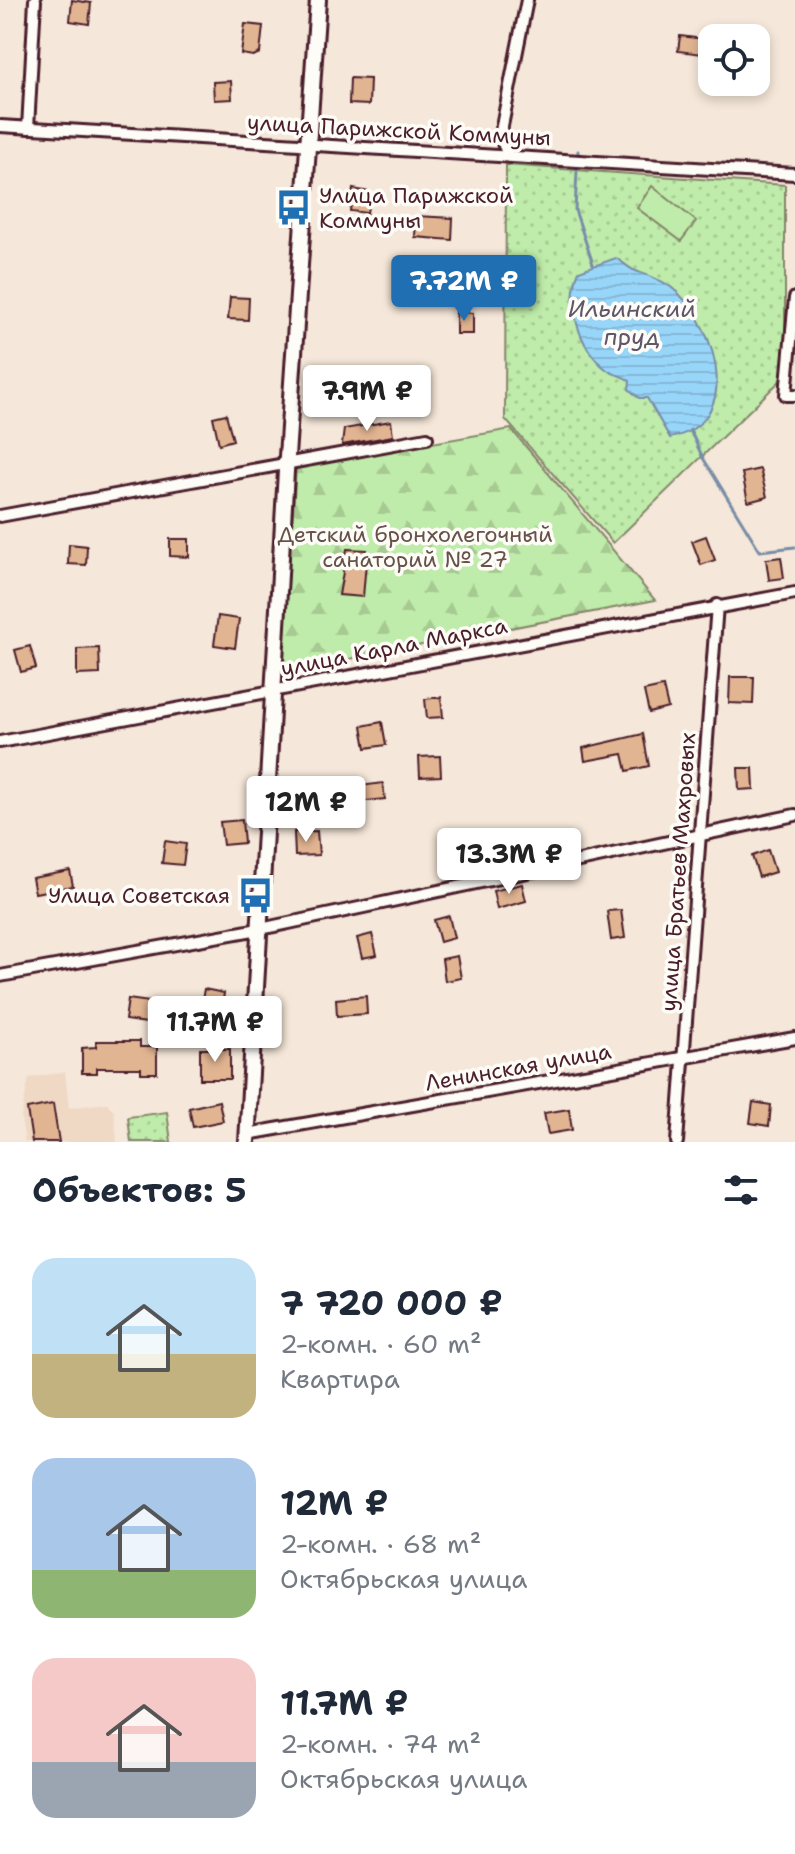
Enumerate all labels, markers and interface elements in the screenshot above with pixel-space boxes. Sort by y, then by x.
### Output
map controls [698,24,770,96]
button: locate [698,24,770,96]
street label: улица Парижской Коммуны [246,108,552,152]
place label: Улица Парижской Коммуны [319,181,513,235]
bus stop icon: Улица Парижской Коммуны [274,189,312,227]
pin: 7.72M ₽ [390,255,538,323]
text: 7.72M ₽ [409,263,519,298]
water label: Ильинский пруд [568,293,696,353]
pin: 7.9M ₽ [302,365,432,433]
text: 7.9M ₽ [321,373,413,408]
park label: Детский бронхолегочный санаторий № 27 [277,520,553,574]
street label: улица Карла Маркса [278,611,510,683]
street label: улица Братьев Махровых [654,731,702,1013]
pin: 12M ₽ [250,776,362,844]
text: 12M ₽ [265,784,347,819]
pin: 13.3M ₽ [435,828,583,896]
text: 13.3M ₽ [455,836,563,871]
bus stop icon: Улица Советская [237,876,275,914]
place label: Улица Советская [48,881,230,910]
pin: 11.7M ₽ [141,996,289,1064]
text: 11.7M ₽ [166,1004,264,1039]
street label: Ленинская улица [423,1036,614,1098]
text: Объектов: 5 [32,1167,247,1213]
icon: filters [719,1168,763,1212]
text: 7 720 000 ₽ [280,1280,503,1326]
icon: home [96,1290,192,1386]
text: 2-комн. · 60 m² [280,1326,482,1361]
text: Квартира [280,1361,400,1396]
text: 12M ₽ [280,1480,388,1526]
icon: home [96,1490,192,1586]
text: 2-комн. · 68 m² [280,1526,481,1561]
text: Октябрьская улица [280,1561,527,1596]
text: 11.7M ₽ [280,1680,409,1726]
icon: home [96,1690,192,1786]
text: 2-комн. · 74 m² [280,1726,481,1761]
text: Октябрьская улица [280,1761,527,1796]

